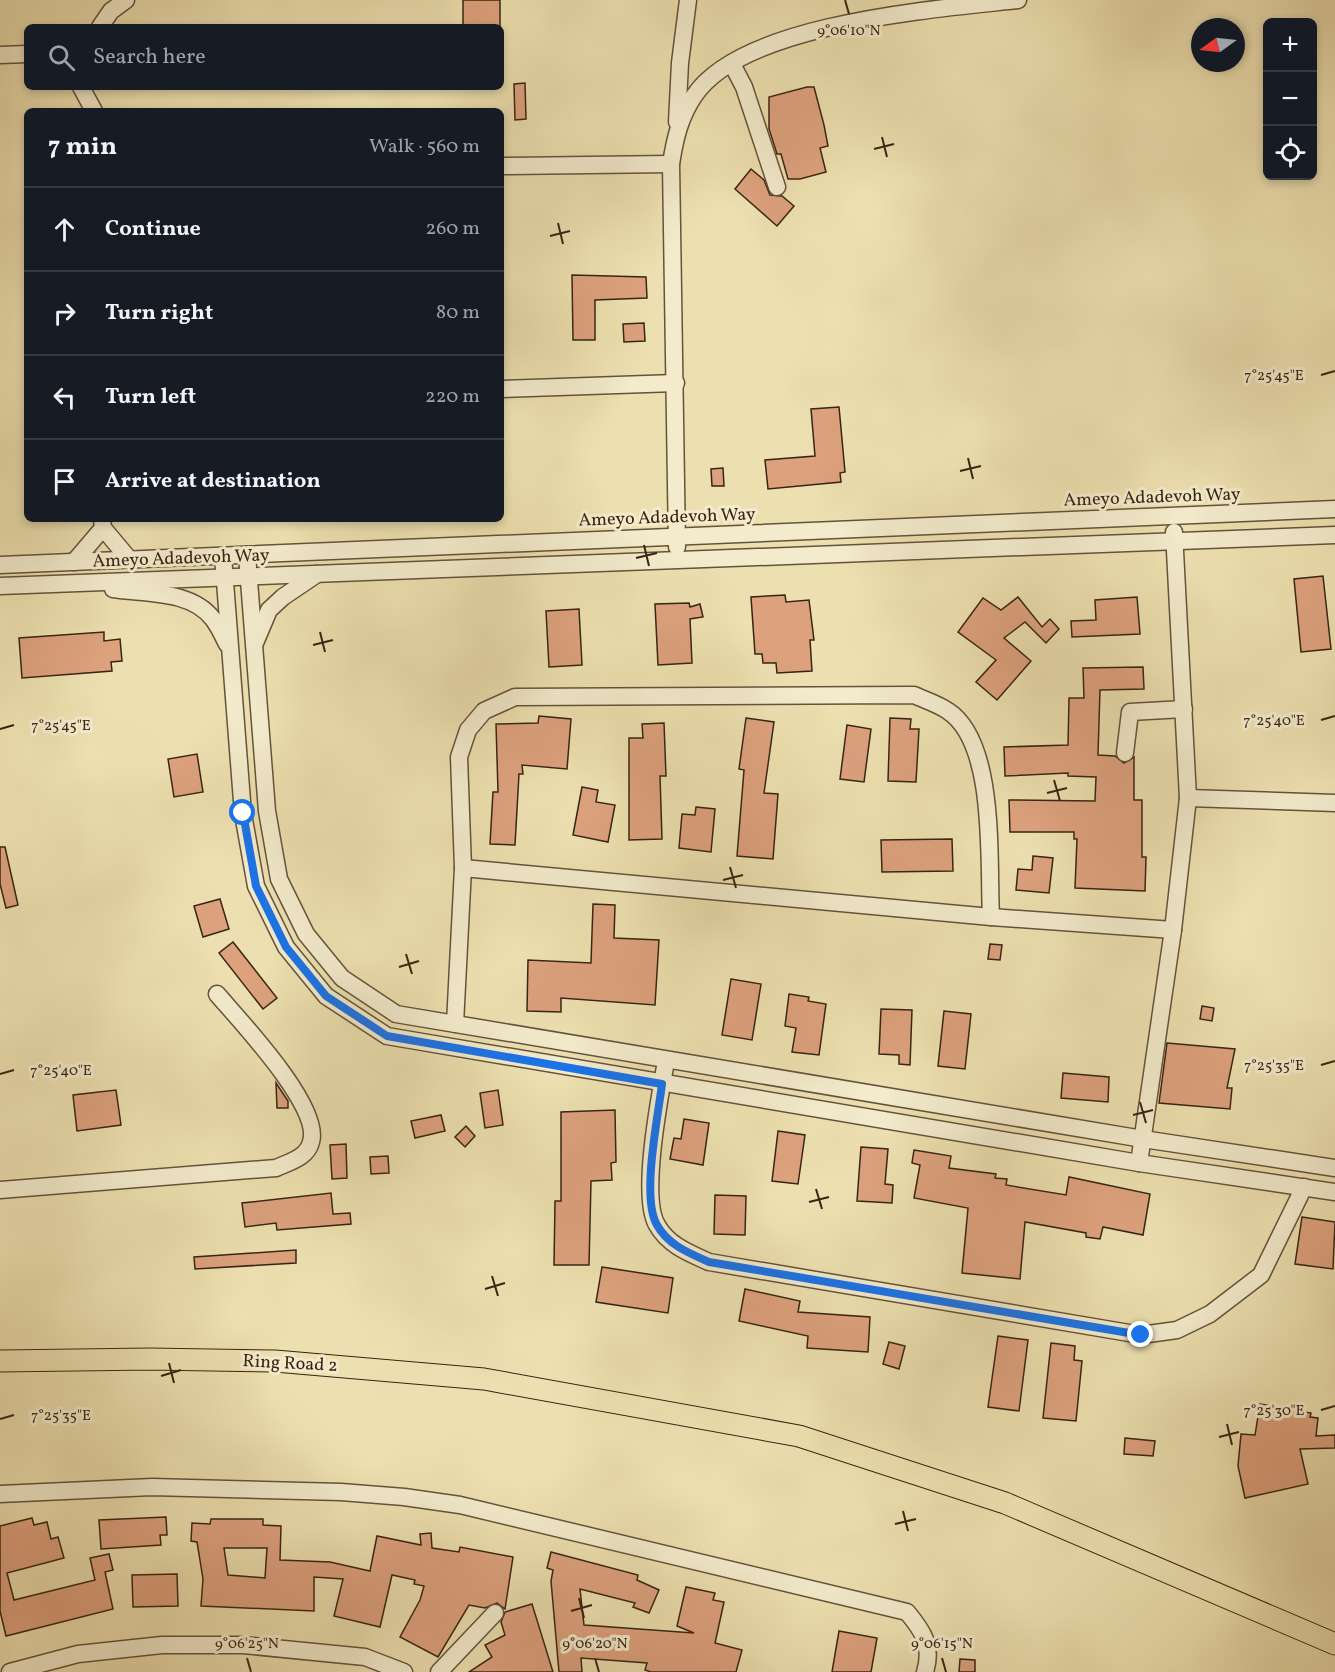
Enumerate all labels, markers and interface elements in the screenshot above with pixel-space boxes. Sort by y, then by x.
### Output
north arrow [1191,18,1245,72]
map controls [1263,18,1317,180]
button: + [1263,18,1317,72]
text: 9°06'10"N [817,21,881,42]
search box [24,24,504,90]
icon: search [45,41,78,74]
text: Search here [93,42,206,73]
button: − [1263,72,1317,126]
button: locate [1263,126,1317,180]
text: 7 min [48,129,117,165]
text: Walk · 560 m [369,133,480,161]
icon: ahead [48,213,81,246]
text: Continue [105,214,201,245]
text: 260 m [425,215,480,243]
icon: right [48,297,81,330]
text: Turn right [105,298,213,329]
text: 80 m [436,299,480,327]
text: 7°25'45"E [1244,366,1304,387]
icon: left [48,381,81,414]
text: Turn left [105,382,196,413]
text: 220 m [425,383,480,411]
icon: arrive [48,465,81,498]
text: Arrive at destination [105,466,321,497]
street label: Ameyo Adadevoh Way [1063,482,1241,514]
street label: Ameyo Adadevoh Way [578,502,756,534]
street label: Ameyo Adadevoh Way [92,543,270,575]
text: 7°25'40"E [1243,711,1305,732]
text: 7°25'45"E [31,716,91,737]
route start [229,799,255,825]
text: 7°25'35"E [1244,1056,1304,1077]
text: 7°25'40"E [30,1061,92,1082]
route end [1127,1321,1153,1347]
street label: Ring Road 2 [242,1349,338,1379]
text: 7°25'30"E [1243,1401,1305,1422]
text: 7°25'35"E [31,1406,91,1427]
text: 9°06'25"N [215,1634,279,1655]
text: 9°06'20"N [562,1634,628,1655]
text: 9°06'15"N [911,1634,973,1655]

